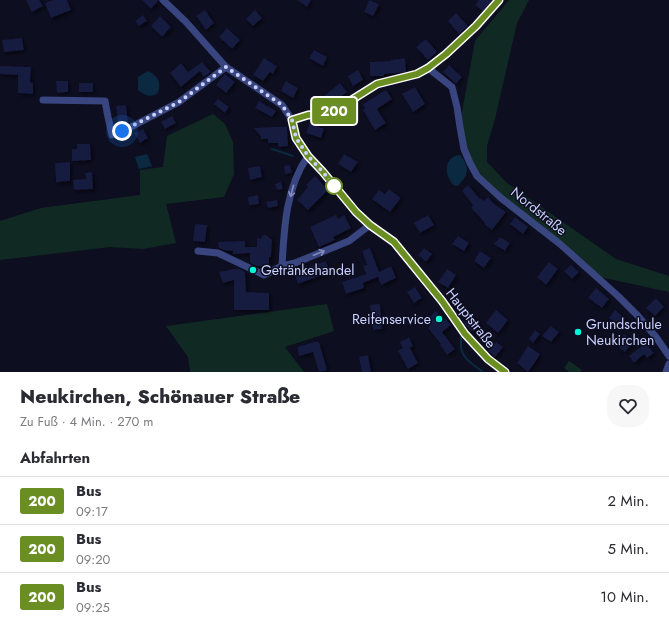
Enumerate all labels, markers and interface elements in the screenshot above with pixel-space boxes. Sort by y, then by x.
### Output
line badge: 200 [311,98,357,124]
text: 200 [320,101,348,121]
your location [112,121,132,141]
unlabelled marker [325,177,343,195]
street label: Nordstraße [507,182,571,240]
one-way arrow [288,184,295,197]
one-way arrow [313,249,325,257]
place label: Getränkehandel [261,260,354,280]
marker: Getränkehandel [248,265,258,275]
street label: Hauptstraße [441,284,501,352]
place label: Reifenservice [352,309,431,329]
marker: Reifenservice [434,314,444,324]
place label: Grundschule Neukirchen [586,314,662,350]
marker: Grundschule Neukirchen [573,327,583,337]
text: Neukirchen, Schönauer Straße [20,383,300,410]
button: heart [607,385,649,427]
text: Zu Fuß · 4 Min. · 270 m [20,412,153,431]
text: Abfahrten [20,447,90,469]
text: Bus [76,480,101,502]
text: 2 Min. [608,490,649,512]
text: 200 [28,491,56,511]
text: 09:17 [76,502,108,521]
text: Bus [76,528,101,550]
text: 5 Min. [608,538,649,560]
text: 200 [28,539,56,559]
text: 09:20 [76,550,110,569]
text: Bus [76,576,101,598]
text: 10 Min. [600,586,649,608]
text: 200 [28,587,56,607]
text: 09:25 [76,598,110,617]

